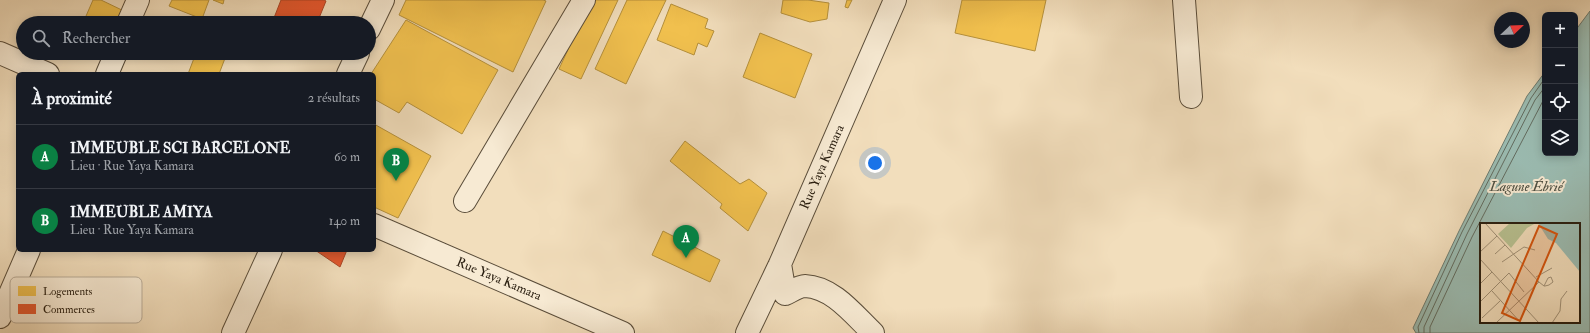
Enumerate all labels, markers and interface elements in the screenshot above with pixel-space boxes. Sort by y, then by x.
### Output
north arrow [1494,12,1530,48]
map controls [1542,12,1578,156]
button: + [1542,12,1578,48]
search box [16,16,376,60]
icon: search [30,27,52,49]
text: Rechercher [62,29,130,48]
button: − [1542,48,1578,84]
button: locate [1542,84,1578,120]
text: À proximité [32,88,112,109]
text: 2 résultats [308,90,360,106]
button: layers [1542,120,1578,156]
street label: Rue Yaya Kamara [796,122,849,212]
text: IMMEUBLE SCI BARCELONE [70,139,290,158]
pin: B [383,148,409,181]
text: A [41,149,49,165]
text: 60 m [334,149,360,165]
your location [865,153,885,173]
text: Lieu · Rue Yaya Kamara [70,158,194,174]
water label: Lagune Ébrié [1488,178,1565,195]
text: IMMEUBLE AMIYA [70,203,213,222]
text: B [41,213,49,229]
text: 140 m [329,213,360,229]
text: Lieu · Rue Yaya Kamara [70,222,194,238]
inset map [1480,223,1580,323]
pin: A [673,225,699,258]
street label: Rue Yaya Kamara [454,254,545,305]
legend [10,277,142,323]
text: Logements [43,285,93,298]
text: Commerces [43,303,95,316]

